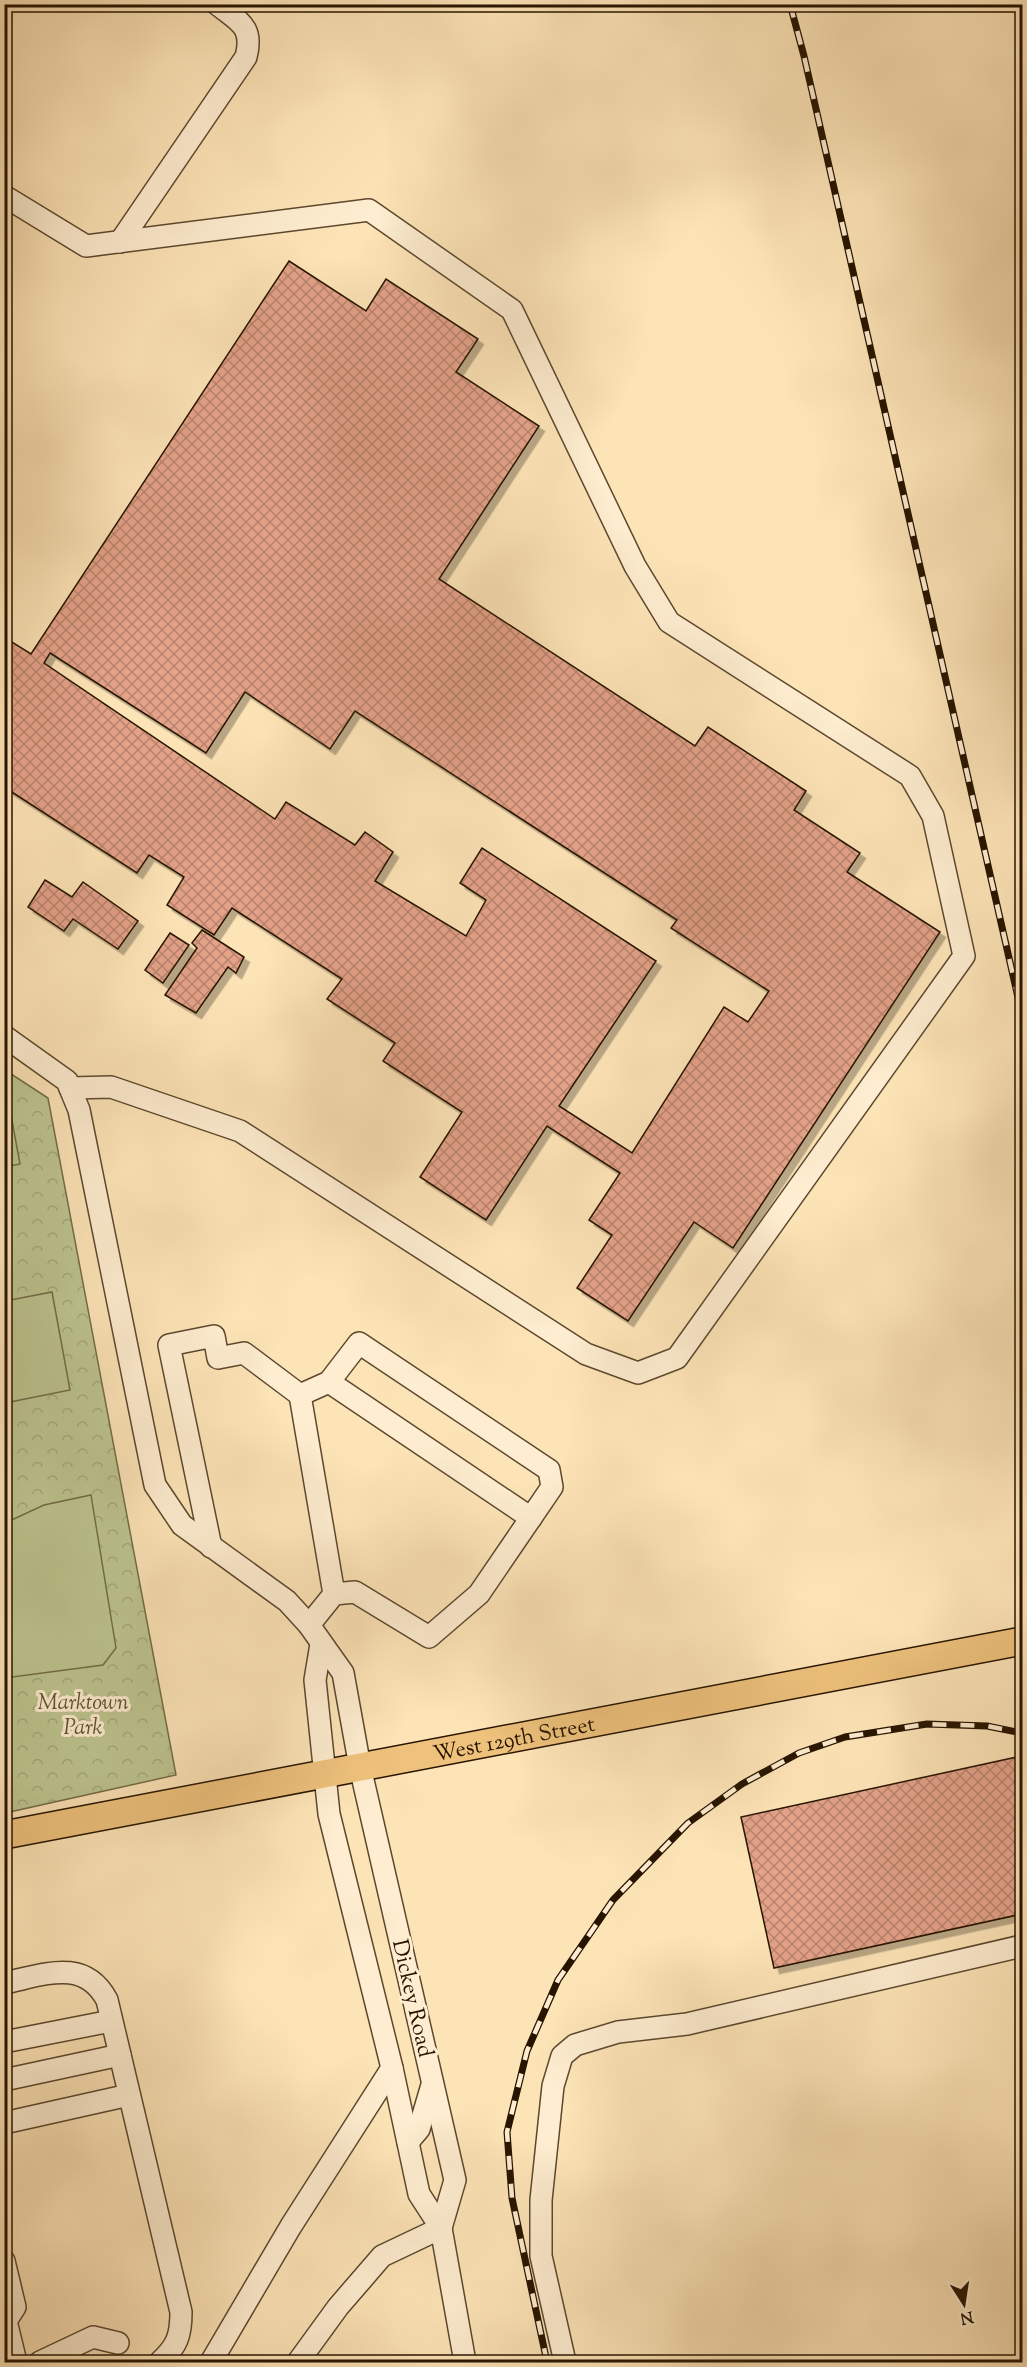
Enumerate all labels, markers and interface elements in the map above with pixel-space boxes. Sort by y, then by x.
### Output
park label: Marktown Park [38,1688,129,1745]
street label: West 129th Street [431,1710,598,1772]
street label: Dickey Road [382,1937,440,2061]
north arrow [934,2274,994,2334]
text: N [958,2304,975,2329]

